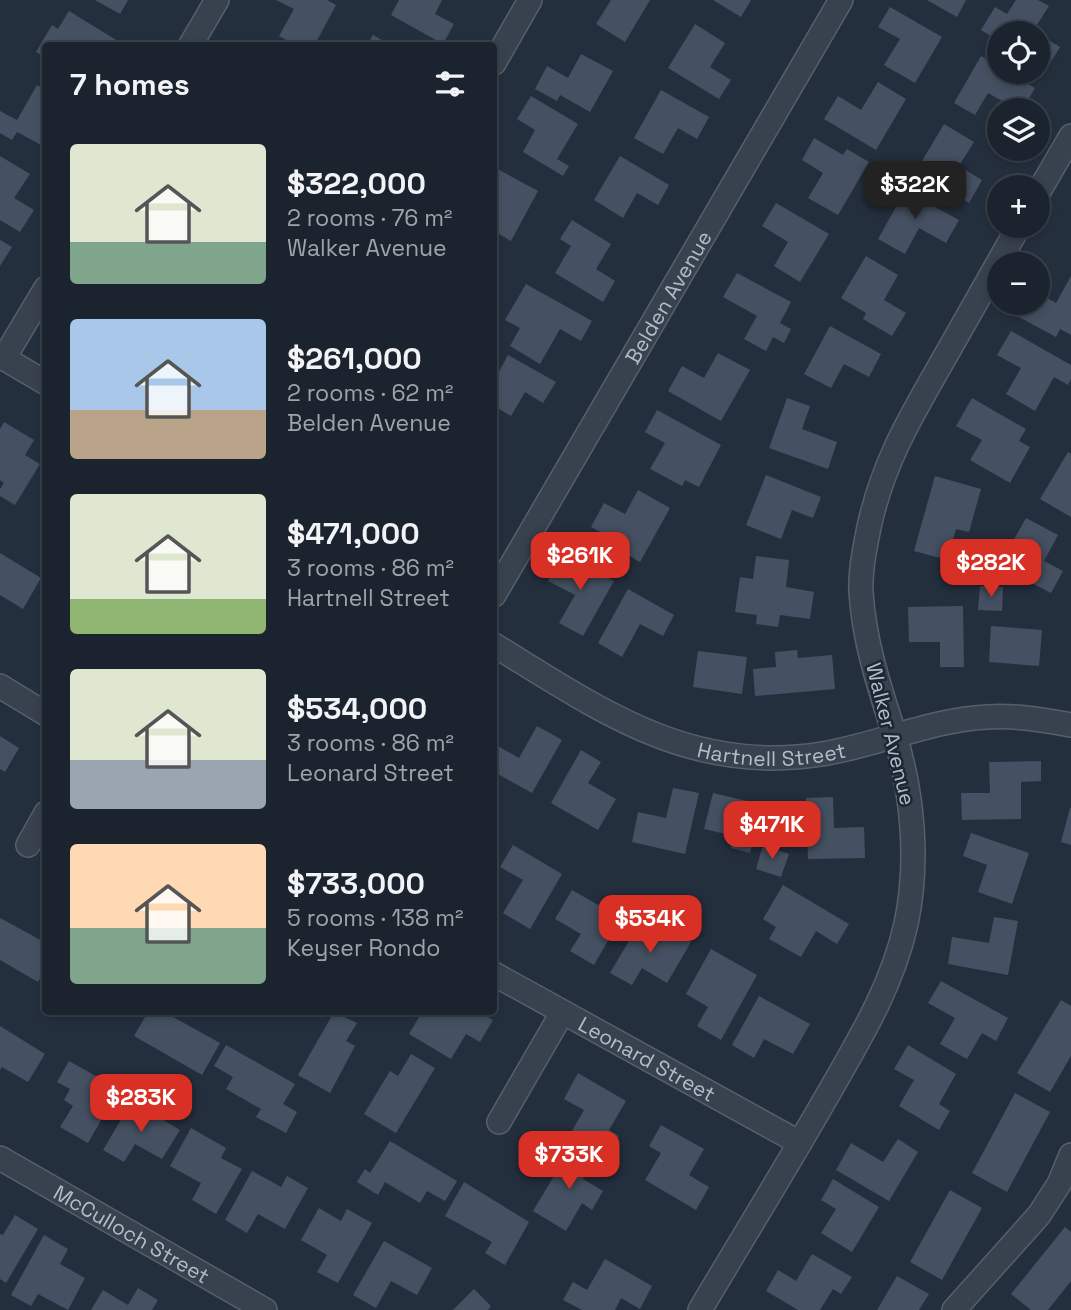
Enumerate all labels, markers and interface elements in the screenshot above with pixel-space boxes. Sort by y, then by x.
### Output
map controls [987,21,1050,315]
button: locate [987,21,1050,84]
text: 7 homes [70,65,190,104]
icon: filters [431,65,469,103]
button: layers [987,98,1050,161]
pin: $322K [866,162,964,221]
text: $322,000 [287,164,426,203]
text: $322K [880,169,950,199]
icon: home [126,172,210,256]
button: + [987,175,1050,238]
text: 2 rooms · 76 m² [287,203,452,233]
street label: Belden Avenue [618,226,717,368]
text: Walker Avenue [287,233,447,263]
button: − [987,252,1050,315]
text: $261,000 [287,339,422,378]
icon: home [126,347,210,431]
text: 2 rooms · 62 m² [287,378,453,408]
text: Belden Avenue [287,408,451,438]
text: $471,000 [287,514,420,553]
icon: home [126,522,210,606]
pin: $261K [531,532,629,592]
text: $261K [547,540,613,570]
pin: $282K [942,540,1040,599]
text: $282K [956,547,1026,577]
text: 3 rooms · 86 m² [287,553,454,583]
text: Hartnell Street [287,583,450,613]
street label: Walker Avenue [860,660,922,808]
text: $534,000 [287,689,427,728]
icon: home [126,697,210,781]
text: 3 rooms · 86 m² [287,728,454,758]
street label: Hartnell Street [695,735,848,772]
text: Leonard Street [287,758,454,788]
pin: $471K [723,802,821,861]
text: $471K [740,809,804,839]
text: $733,000 [287,864,425,903]
icon: home [126,872,210,956]
pin: $534K [601,895,699,955]
text: 5 rooms · 138 m² [287,903,463,933]
text: $534K [615,903,685,933]
text: Keyser Rondo [287,933,440,963]
street label: Leonard Street [574,1010,720,1107]
pin: $283K [92,1074,190,1134]
text: $283K [106,1082,176,1112]
pin: $733K [520,1132,618,1191]
text: $733K [534,1139,604,1169]
street label: McCulloch Street [49,1178,215,1289]

